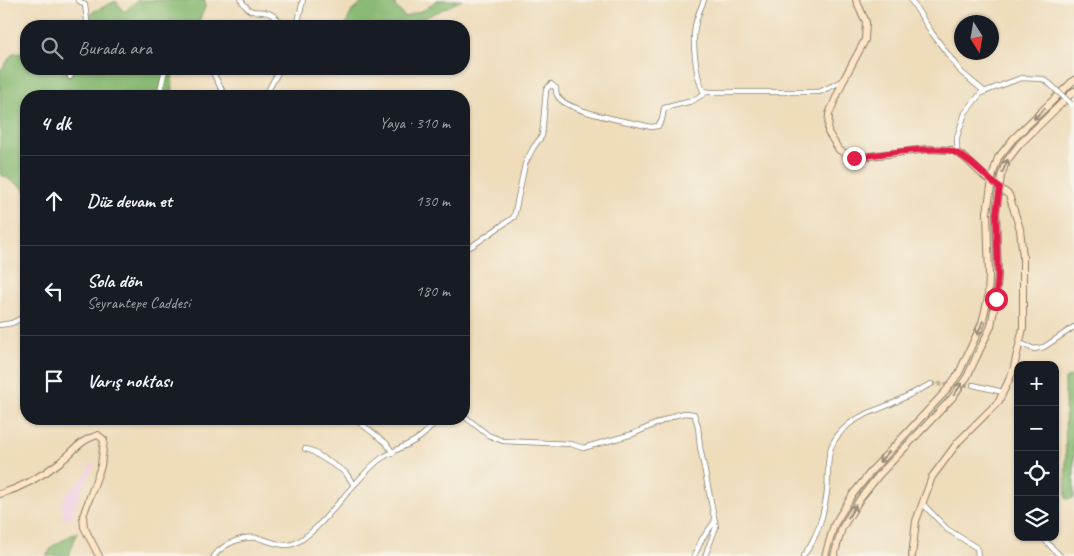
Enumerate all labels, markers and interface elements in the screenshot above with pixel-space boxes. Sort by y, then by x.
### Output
north arrow [954,15,999,60]
search box [20,20,470,75]
icon: search [38,34,66,62]
text: Burada ara [78,36,152,60]
one-way arrow [1033,108,1045,120]
text: 4 dk [40,110,71,136]
text: Yaya · 310 m [379,113,450,133]
route end [843,147,866,170]
one-way arrow [1001,159,1011,174]
icon: ahead [40,187,68,215]
text: Düz devam et [87,189,172,213]
text: 130 m [416,191,450,211]
text: Sola dön [87,269,142,293]
icon: left [40,277,68,305]
text: 180 m [416,281,450,301]
route start [985,288,1008,311]
text: Seyrantepe Caddesi [87,293,190,313]
one-way arrow [975,319,984,335]
map controls [1014,361,1059,541]
button: + [1014,361,1059,406]
icon: arrive [40,367,68,395]
text: Varış noktası [87,369,172,393]
one-way arrow [953,382,963,396]
button: − [1014,406,1059,451]
one-way arrow [878,450,890,463]
button: locate [1014,451,1059,496]
button: layers [1014,496,1059,541]
one-way arrow [848,505,858,519]

